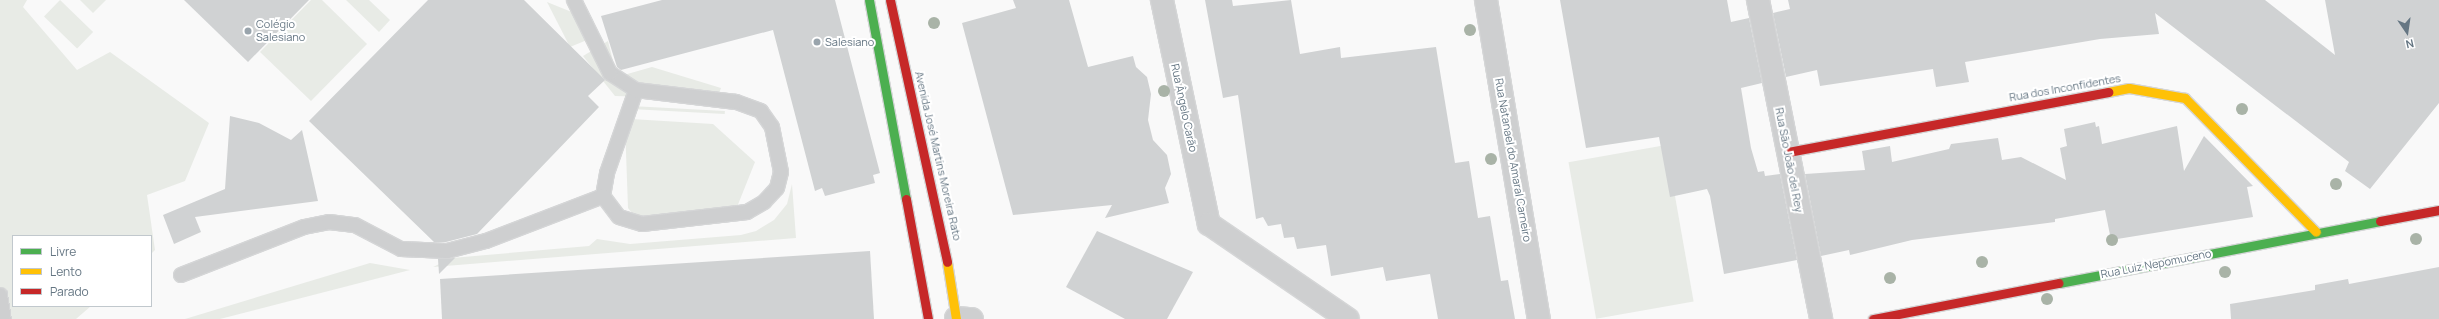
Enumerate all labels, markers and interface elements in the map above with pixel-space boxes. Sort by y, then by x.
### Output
north arrow [2387,12,2427,52]
place label: Colégio Salesiano [256,18,305,44]
marker: Colégio Salesiano [243,26,253,36]
place label: Salesiano [825,35,874,49]
text: N [2404,36,2415,52]
marker: Salesiano [812,37,822,47]
street label: Rua Ângelo Carão [1168,63,1200,153]
street label: Avenida José Martins Moreira Rato [912,70,964,242]
street label: Rua dos Inconfidentes [2008,72,2122,104]
street label: Rua Natanael do Amaral Carneiro [1492,77,1534,243]
street label: Rua São João del Rey [1772,106,1806,214]
legend [12,235,152,307]
text: Livre [50,243,76,260]
street label: Rua Luiz Nepomuceno [2100,247,2212,281]
text: Lento [50,263,82,280]
text: Parado [50,283,89,300]

